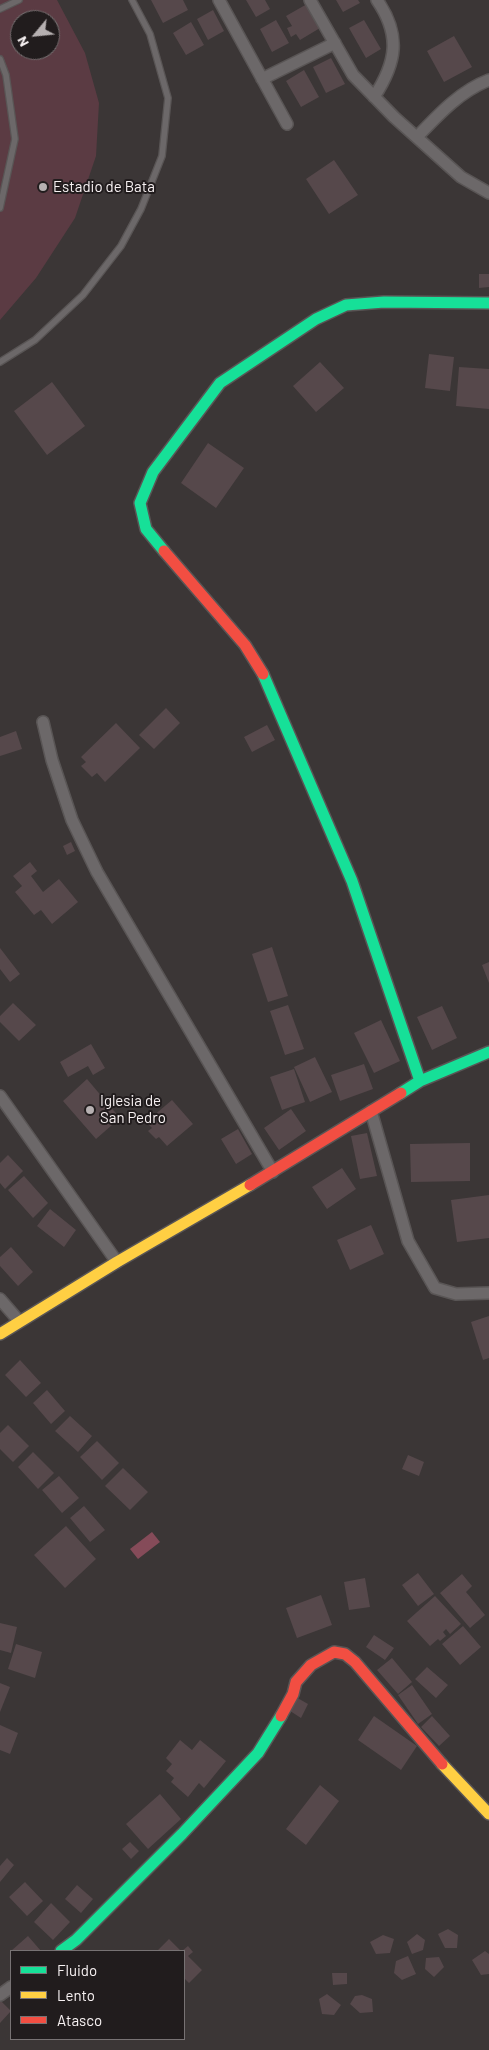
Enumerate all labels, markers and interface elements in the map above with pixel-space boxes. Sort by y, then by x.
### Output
north arrow [10,10,60,60]
text: N [13,34,32,50]
place label: Estadio de Bata [53,178,155,196]
marker: Estadio de Bata [37,181,49,193]
place label: Iglesia de San Pedro [100,1092,166,1127]
marker: Iglesia de San Pedro [84,1104,96,1116]
legend [10,1950,185,2040]
text: Fluido [57,1961,97,1979]
text: Lento [57,1986,95,2004]
text: Atasco [57,2011,102,2029]

